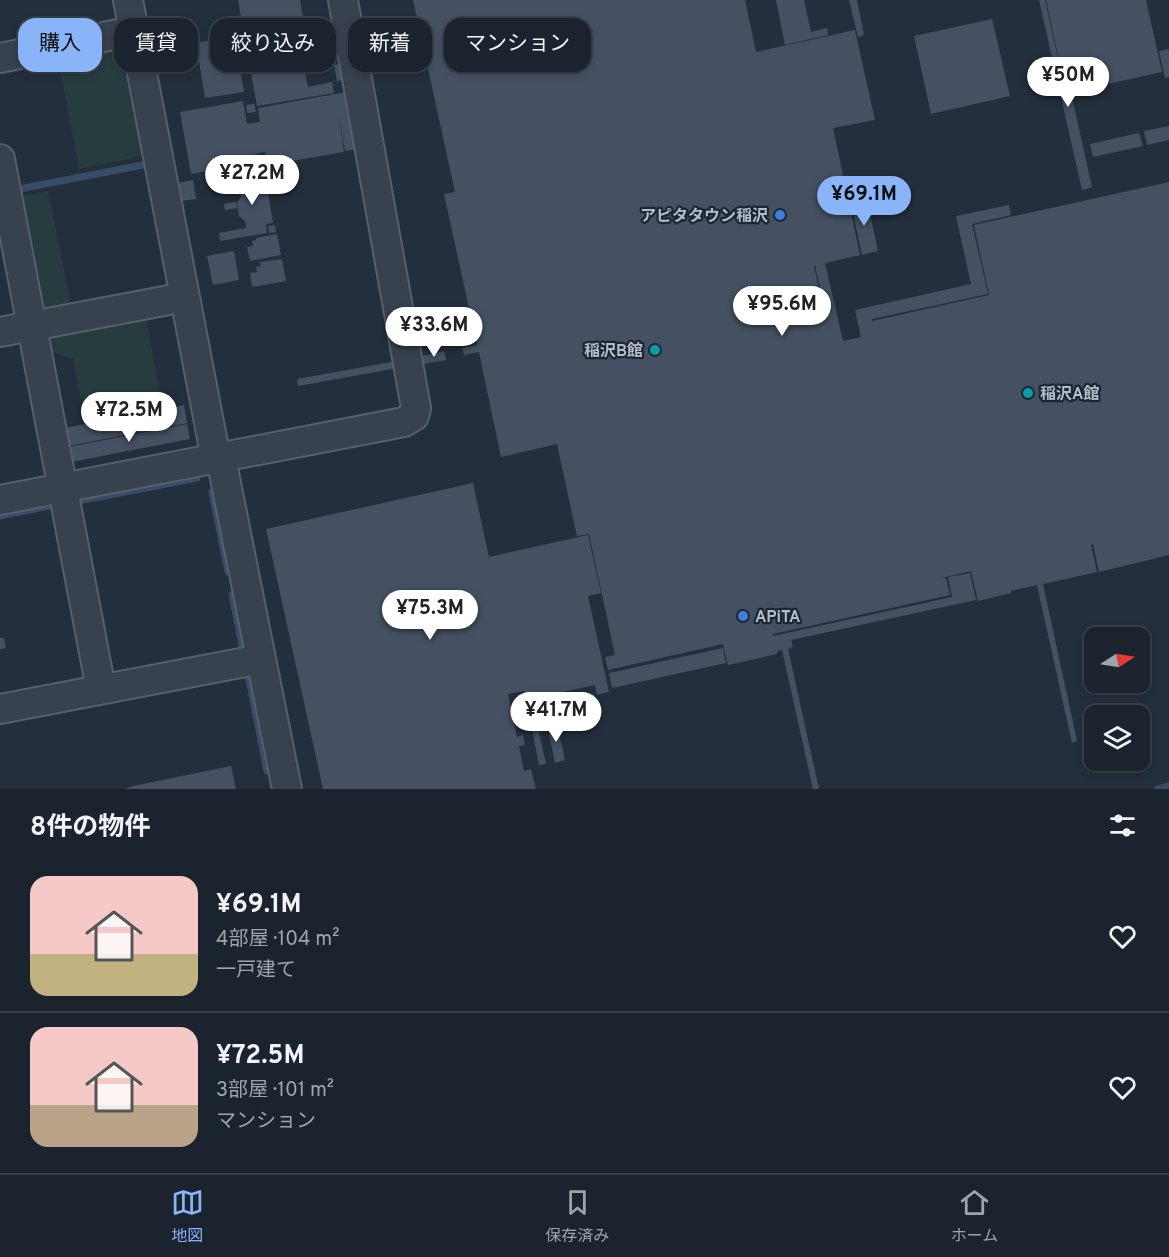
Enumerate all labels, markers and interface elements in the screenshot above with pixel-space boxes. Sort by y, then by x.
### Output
chip: 購入 [18,18,102,72]
chip: 賃貸 [114,18,198,72]
chip: 絞り込み [210,18,336,72]
chip: 新着 [348,18,432,72]
chip: マンション [444,18,591,72]
pin: ¥50M [1032,57,1104,108]
text: ¥50M [1041,63,1095,89]
pin: ¥27.2M [203,155,301,206]
text: ¥27.2M [219,161,285,187]
pin: ¥69.1M [815,176,913,227]
text: ¥69.1M [831,182,897,208]
place label: アピタタウン稲沢 [640,207,768,227]
marker: アピタタウン稲沢 [773,208,787,222]
pin: ¥95.6M [733,286,831,337]
text: ¥95.6M [747,292,817,318]
pin: ¥33.6M [385,307,483,358]
text: ¥33.6M [400,313,469,339]
place label: 稲沢B館 [584,342,643,362]
marker: 稲沢B館 [648,343,662,357]
place label: 稲沢A館 [1040,385,1099,405]
marker: 稲沢A館 [1021,386,1035,400]
pin: ¥72.5M [80,392,178,443]
text: ¥72.5M [95,398,163,424]
pin: ¥75.3M [381,590,479,641]
text: ¥75.3M [396,596,464,622]
place label: APiTA [755,608,800,628]
marker: APiTA [736,609,750,623]
north arrow [1084,627,1150,693]
map controls [1084,627,1150,771]
pin: ¥41.7M [507,692,605,743]
text: ¥41.7M [524,698,588,724]
button: layers [1084,705,1150,771]
icon: filters [1106,809,1139,842]
text: 8件の物件 [30,812,150,845]
text: ¥69.1M [216,889,302,922]
icon: home [78,900,150,972]
icon: heart [1106,920,1139,953]
text: 4部屋 · 104 m² [216,927,339,953]
text: 一戸建て [216,958,296,984]
text: ¥72.5M [216,1040,305,1073]
icon: home [78,1051,150,1123]
icon: heart [1106,1071,1139,1104]
text: 3部屋 · 101 m² [216,1078,334,1104]
text: マンション [216,1109,316,1135]
tab: 地図 [171,1186,204,1247]
tab: 保存済み [545,1186,609,1247]
tab: ホーム [951,1186,998,1247]

